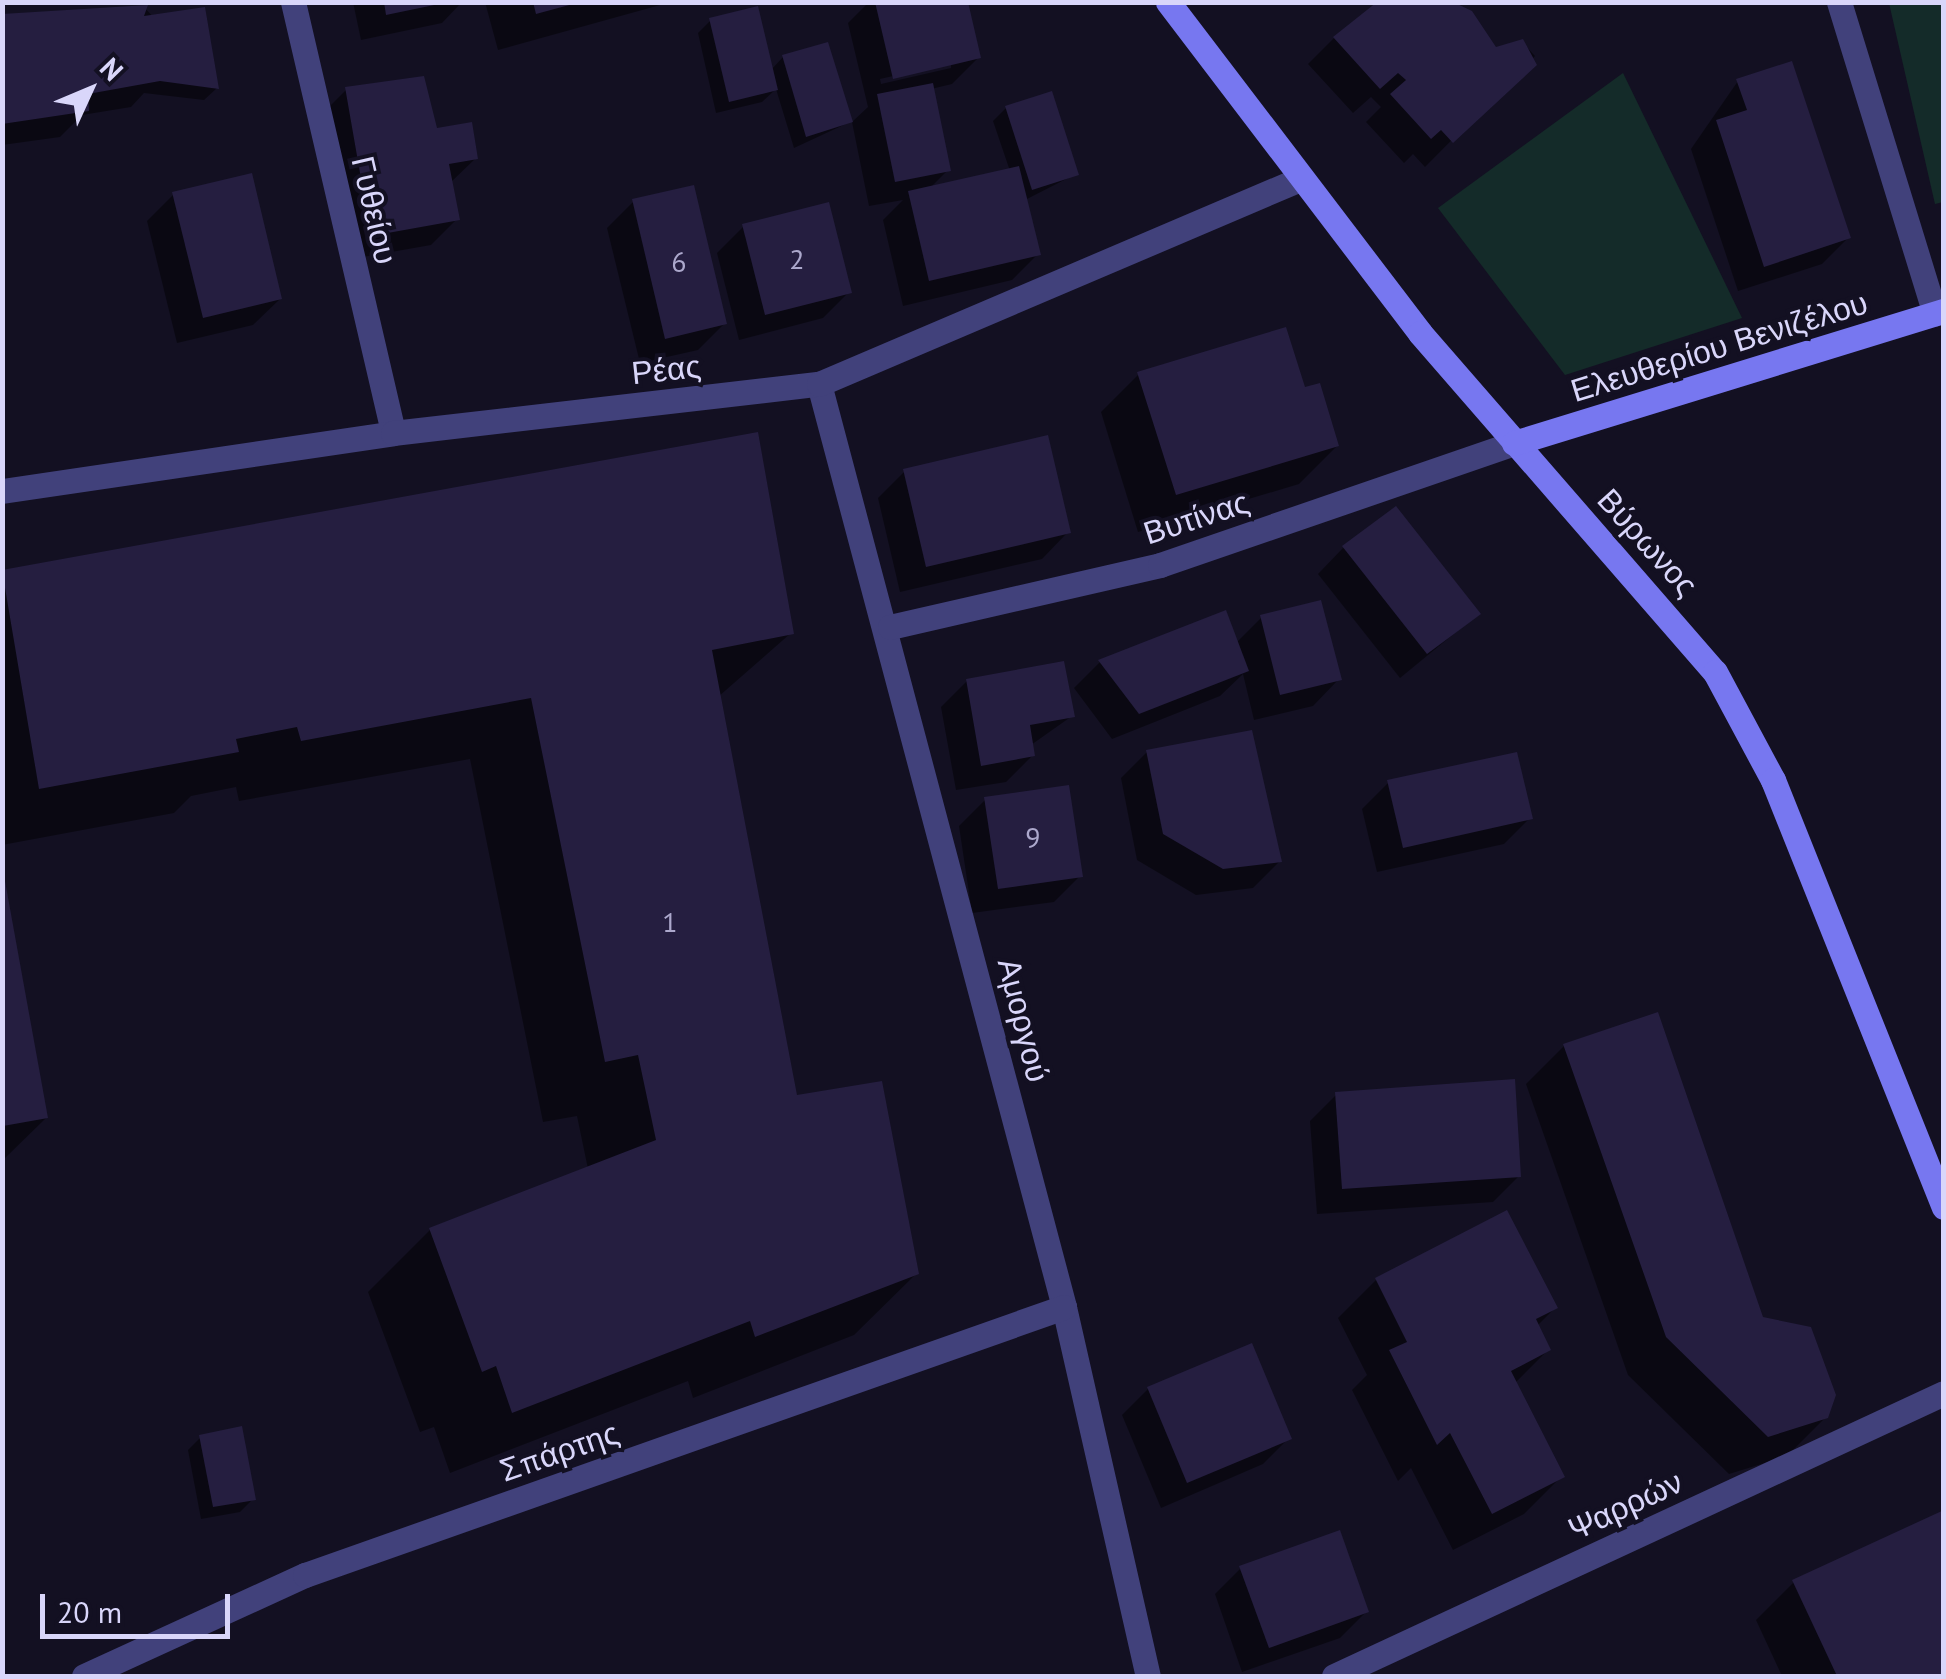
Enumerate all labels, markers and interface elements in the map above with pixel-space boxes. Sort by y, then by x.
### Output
north arrow [40,40,140,140]
text: N [92,49,132,88]
street label: Γυθείου [344,152,406,268]
house number: 2 [789,242,805,276]
house number: 6 [671,245,687,279]
street label: Ελευθερίου Βενιζέλου [1566,283,1872,409]
street label: Ρέας [629,346,703,392]
street label: Βύρωνος [1590,480,1706,604]
street label: Βυτίνας [1138,482,1254,552]
house number: 9 [1025,820,1041,854]
house number: 1 [662,905,678,939]
street label: Αμοργού [990,954,1058,1086]
street label: Σπάρτης [495,1413,623,1489]
street label: Ψαρρών [1562,1462,1688,1548]
scale bar [45,1574,235,1636]
text: 20 m [57,1592,122,1631]

